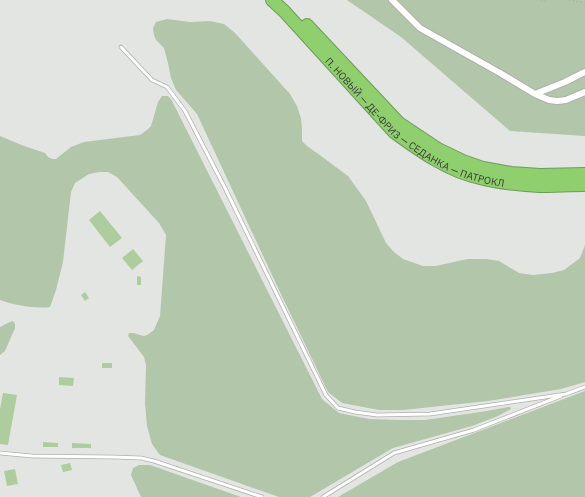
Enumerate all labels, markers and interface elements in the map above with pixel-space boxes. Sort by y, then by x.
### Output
street label: П. НОВЫЙ — ДЕ-ФРИЗ — СЕДАНКА — ПАТРОКЛ [322,55,505,190]

